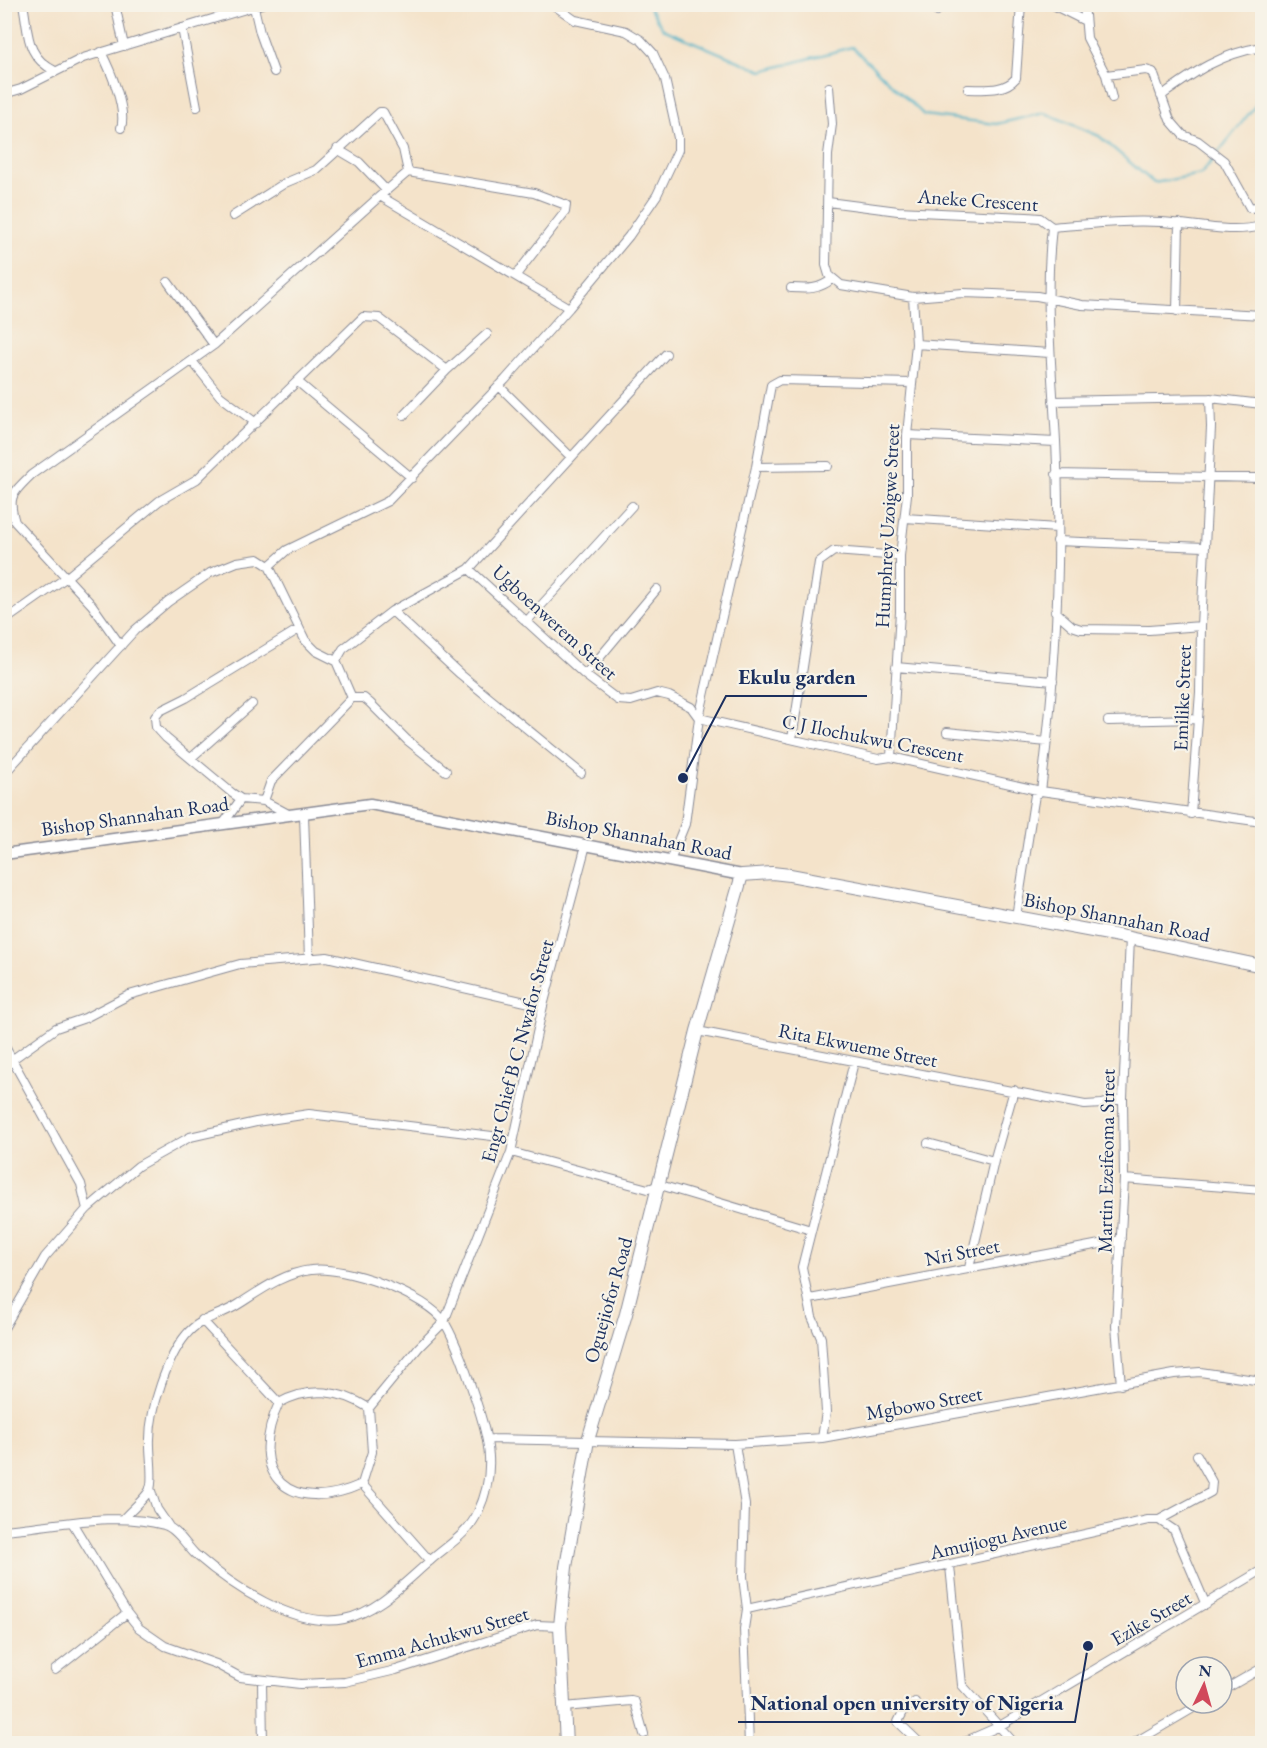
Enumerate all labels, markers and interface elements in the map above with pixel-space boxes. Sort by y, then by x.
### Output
street label: Aneke Crescent [916,183,1040,217]
street label: Humphrey Uzoigwe Street [869,422,905,629]
street label: Ugboenwerem Street [487,559,624,686]
street label: Emilike Street [1167,644,1197,752]
callout: Ekulu garden [726,657,867,696]
text: Ekulu garden [738,663,856,690]
street label: C J Ilochukwu Crescent [780,708,967,769]
street label: Bishop Shannahan Road [40,790,231,842]
street label: Bishop Shannahan Road [544,804,735,866]
street label: Bishop Shannahan Road [1022,886,1213,948]
street label: Engr Chief B C Nwafor Street [475,936,560,1166]
street label: Rita Ekwueme Street [776,1017,940,1073]
street label: Martin Ezeifeoma Street [1091,1068,1121,1253]
street label: Nri Street [923,1232,1002,1272]
street label: Oguejiofor Road [578,1233,639,1366]
street label: Mgbowo Street [864,1380,985,1426]
street label: Amujiogu Avenue [926,1509,1069,1566]
street label: Ezike Street [1106,1584,1197,1651]
street label: Emma Achukwu Street [352,1600,532,1674]
north arrow [1174,1655,1234,1715]
text: N [1198,1660,1213,1682]
callout: National open university of Nigeria [738,1683,1075,1722]
text: National open university of Nigeria [751,1689,1064,1716]

